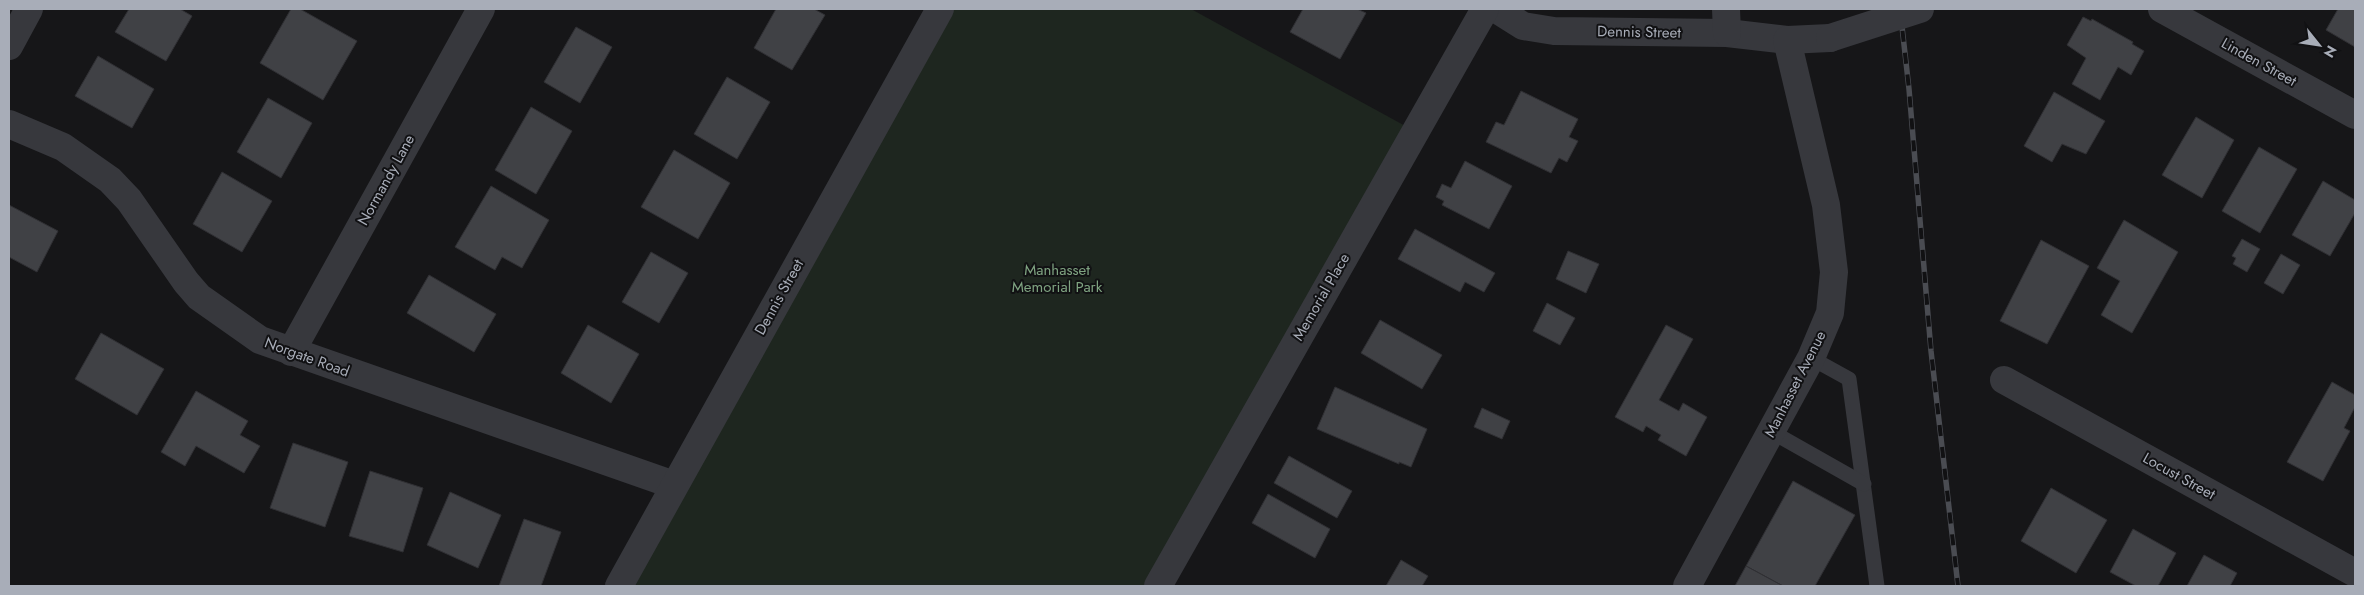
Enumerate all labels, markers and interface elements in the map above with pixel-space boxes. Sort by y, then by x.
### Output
street label: Dennis Street [1597,20,1682,44]
north arrow [2294,20,2344,70]
street label: Linden Street [2217,32,2301,92]
text: N [2319,42,2342,61]
street label: Normandy Lane [352,130,420,229]
street label: Memorial Place [1287,249,1355,345]
street label: Dennis Street [749,255,809,339]
park label: Manhasset Memorial Park [1012,259,1103,298]
street label: Manhasset Avenue [1759,327,1831,441]
street label: Norgate Road [262,331,352,383]
street label: Locust Street [2139,447,2220,505]

